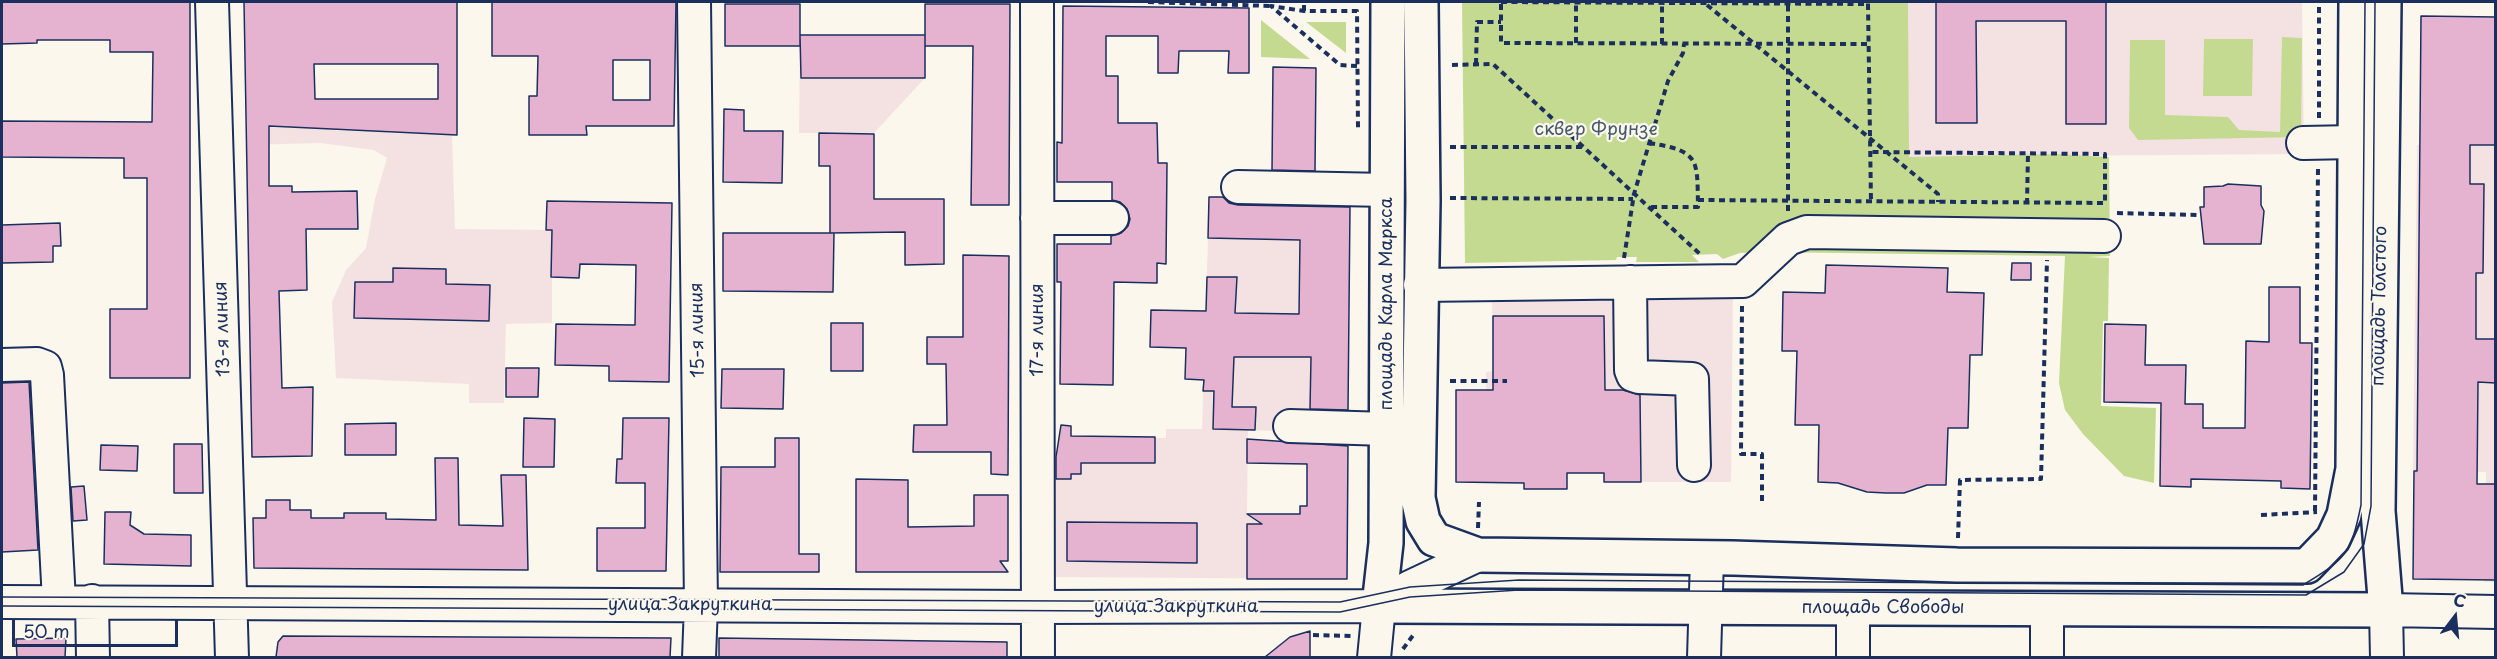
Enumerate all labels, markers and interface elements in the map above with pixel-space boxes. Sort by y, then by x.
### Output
park label: сквер Фрунзе [1535,119,1657,141]
street label: площадь Карла Маркса [1376,197,1398,411]
street label: площадь Толстого [2368,226,2392,386]
street label: 13-я линия [211,281,235,377]
street label: 15-я линия [686,282,710,378]
street label: 17-я линия [1027,283,1049,377]
text: С [2451,586,2469,613]
north arrow [2425,587,2485,647]
street label: улица Закруткина [608,594,772,616]
street label: улица Закруткина [1094,596,1258,618]
street label: площадь Свободы [1802,597,1964,619]
scale bar [15,608,182,646]
text: 50 m [23,617,70,644]

